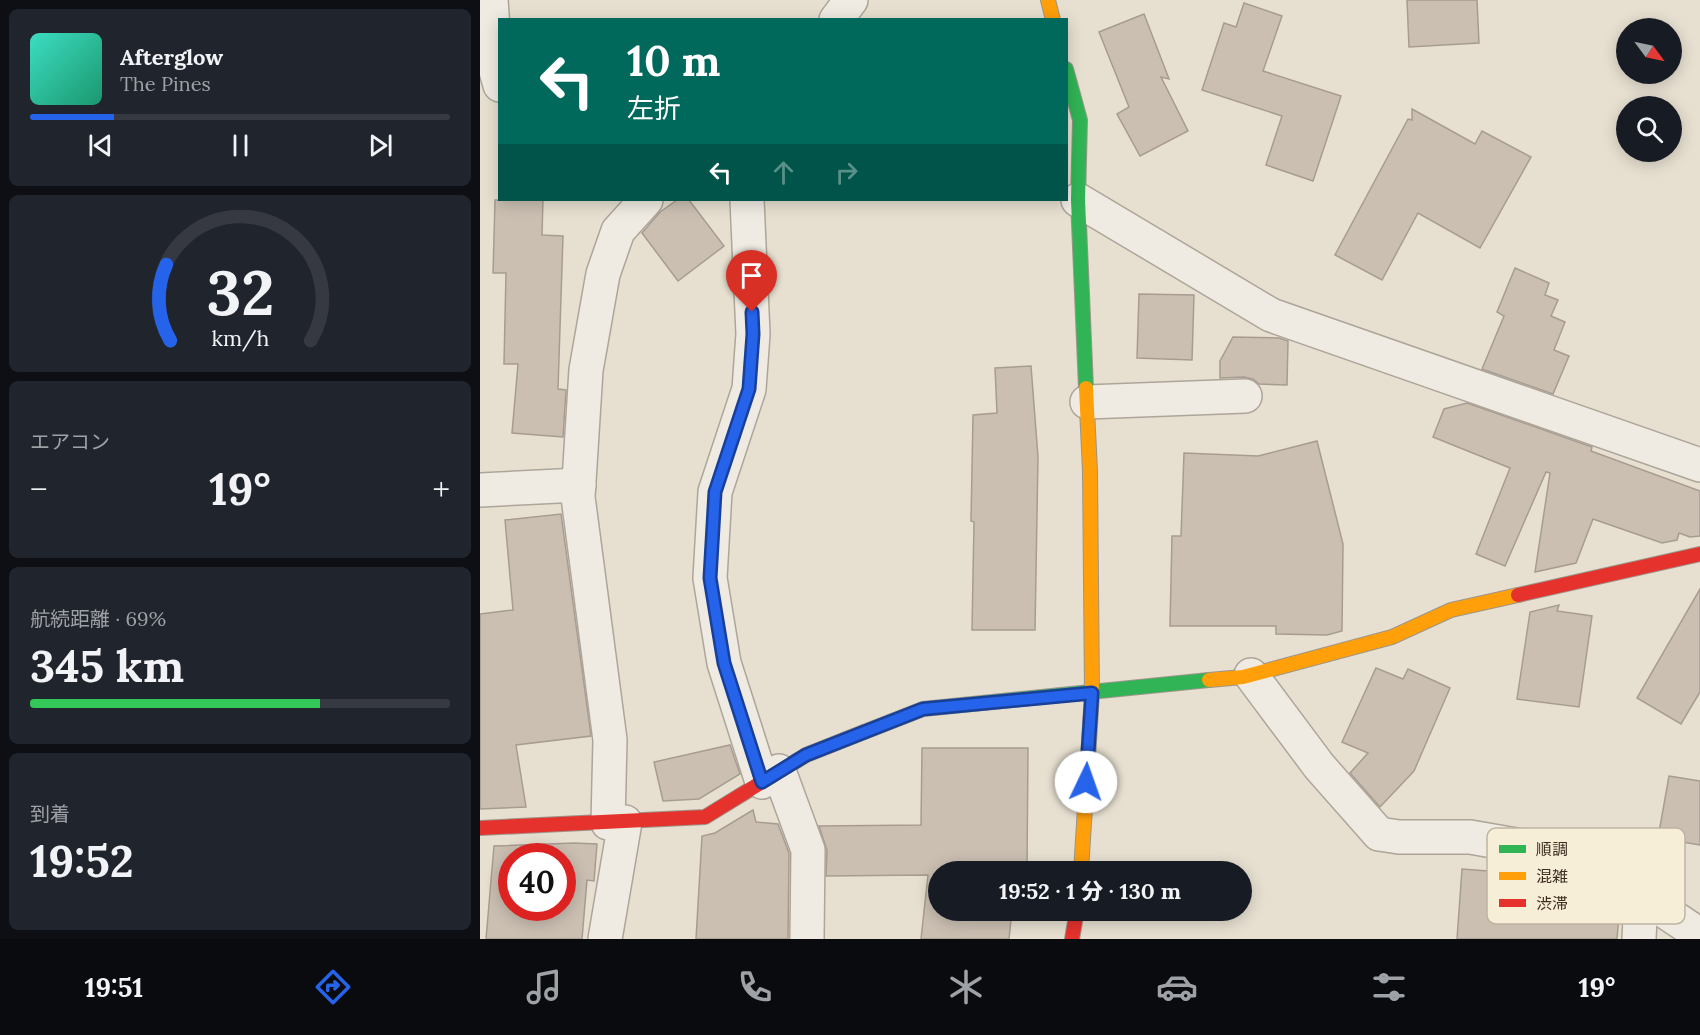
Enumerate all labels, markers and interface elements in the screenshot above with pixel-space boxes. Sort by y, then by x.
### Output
north arrow [1616,18,1682,84]
map controls [1616,18,1682,162]
text: 10 m [627,34,720,88]
icon: left [528,42,606,120]
text: Afterglow [120,43,223,71]
text: The Pines [120,71,211,96]
text: 左折 [627,91,681,125]
button: search [1616,96,1682,162]
icon: previous [84,129,117,162]
icon: pause [224,129,257,162]
icon: next [364,129,397,162]
icon: left [704,156,737,189]
icon: ahead [767,156,800,189]
icon: right [830,156,863,189]
pin [726,250,777,312]
text: 32 [206,252,274,332]
icon: arrive [735,259,768,292]
text: km/h [211,324,269,352]
text: エアコン [30,429,110,454]
text: 19° [209,460,271,517]
text: − [30,468,48,510]
text: + [432,468,450,510]
text: 航続距離 · 69% [30,606,166,631]
text: 345 km [30,637,184,694]
position arrow [1054,750,1118,814]
text: 到着 [30,801,70,826]
legend [1487,828,1685,924]
text: 19:52 [30,832,134,889]
text: 順調 [1536,839,1568,859]
speed limit sign: 40 [498,843,576,921]
text: 混雑 [1536,866,1568,886]
text: 19:52 · 1 分 · 130 m [999,877,1181,905]
text: 渋滞 [1536,893,1568,913]
icon: directions [312,966,354,1008]
icon: music [523,966,565,1008]
icon: phone [734,966,776,1008]
icon: climate [945,966,987,1008]
icon: car [1156,966,1198,1008]
icon: filters [1368,966,1410,1008]
text: 19:51 [85,970,143,1004]
text: 19° [1579,970,1615,1004]

